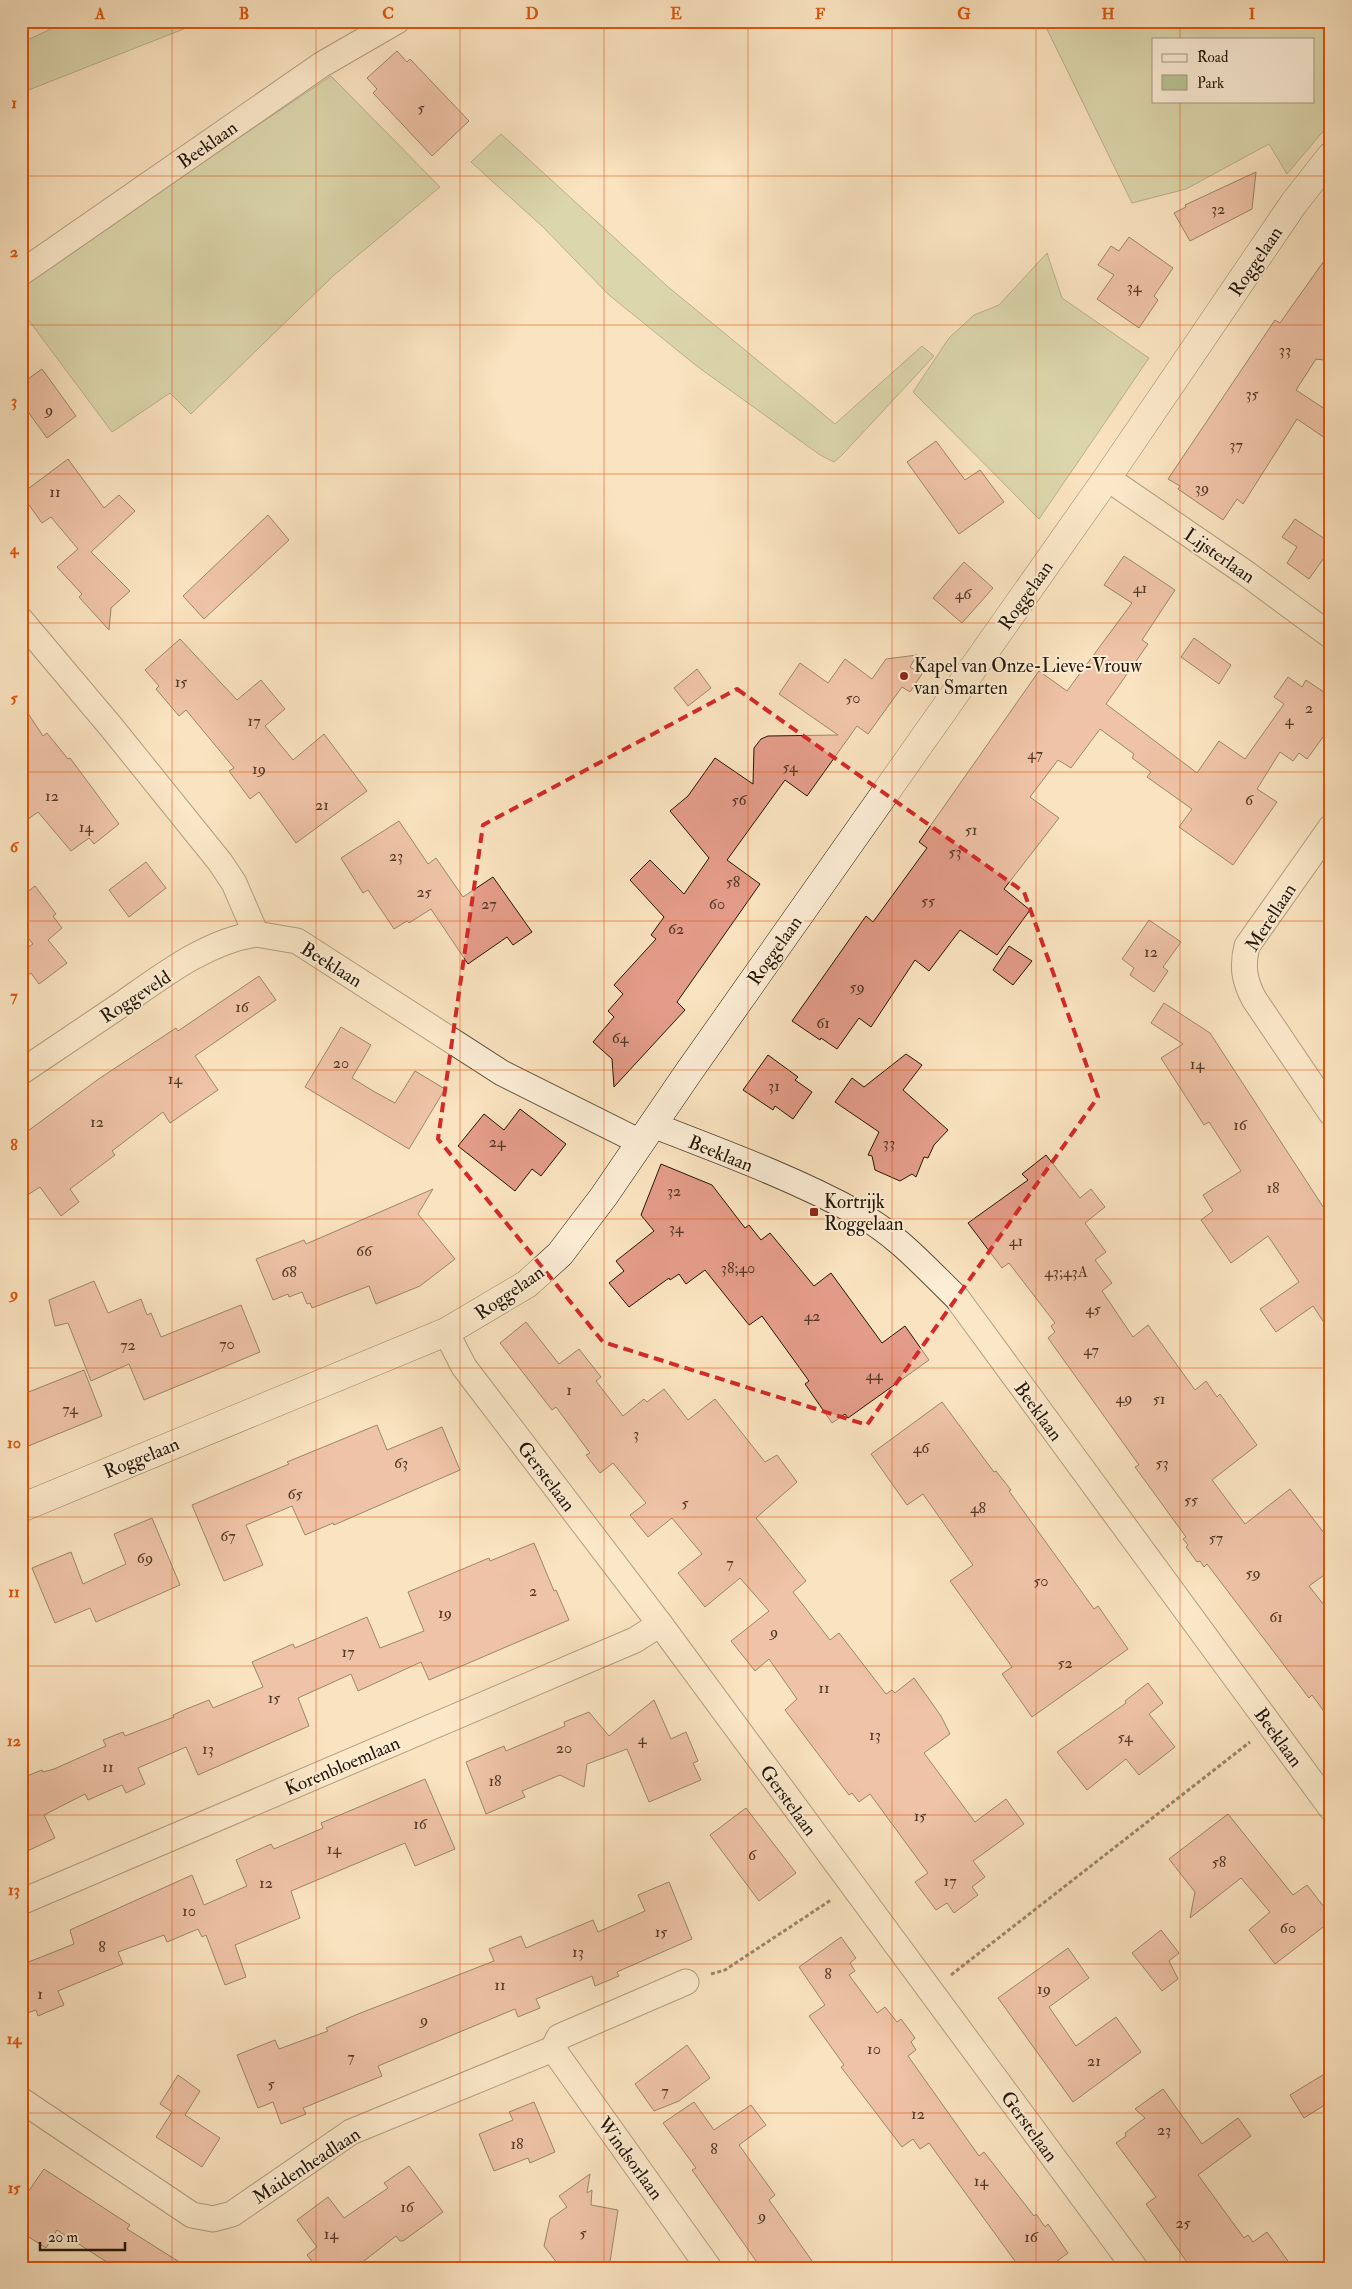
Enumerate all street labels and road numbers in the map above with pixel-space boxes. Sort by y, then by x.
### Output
street label: Beeklaan [173,115,242,174]
street label: Roggelaan [1224,222,1288,301]
street label: Lijsterlaan [1179,523,1260,589]
street label: Roggelaan [993,556,1059,635]
street label: Merellaan [1240,879,1302,956]
street label: Roggelaan [742,911,808,990]
street label: Beeklaan [296,937,367,993]
street label: Roggeveld [96,965,176,1028]
street label: Beeklaan [685,1130,757,1178]
street label: Roggelaan [470,1260,549,1325]
street label: Beeklaan [1009,1377,1068,1446]
street label: Roggelaan [100,1432,183,1484]
street label: Gerstelaan [512,1437,581,1517]
street label: Beeklaan [1249,1703,1308,1772]
street label: Korenbloemlaan [281,1731,404,1801]
street label: Gerstelaan [754,1760,822,1841]
street label: Gerstelaan [995,2086,1063,2167]
street label: Windsorlaan [592,2112,668,2205]
street label: Maidenheadlaan [248,2122,365,2210]

